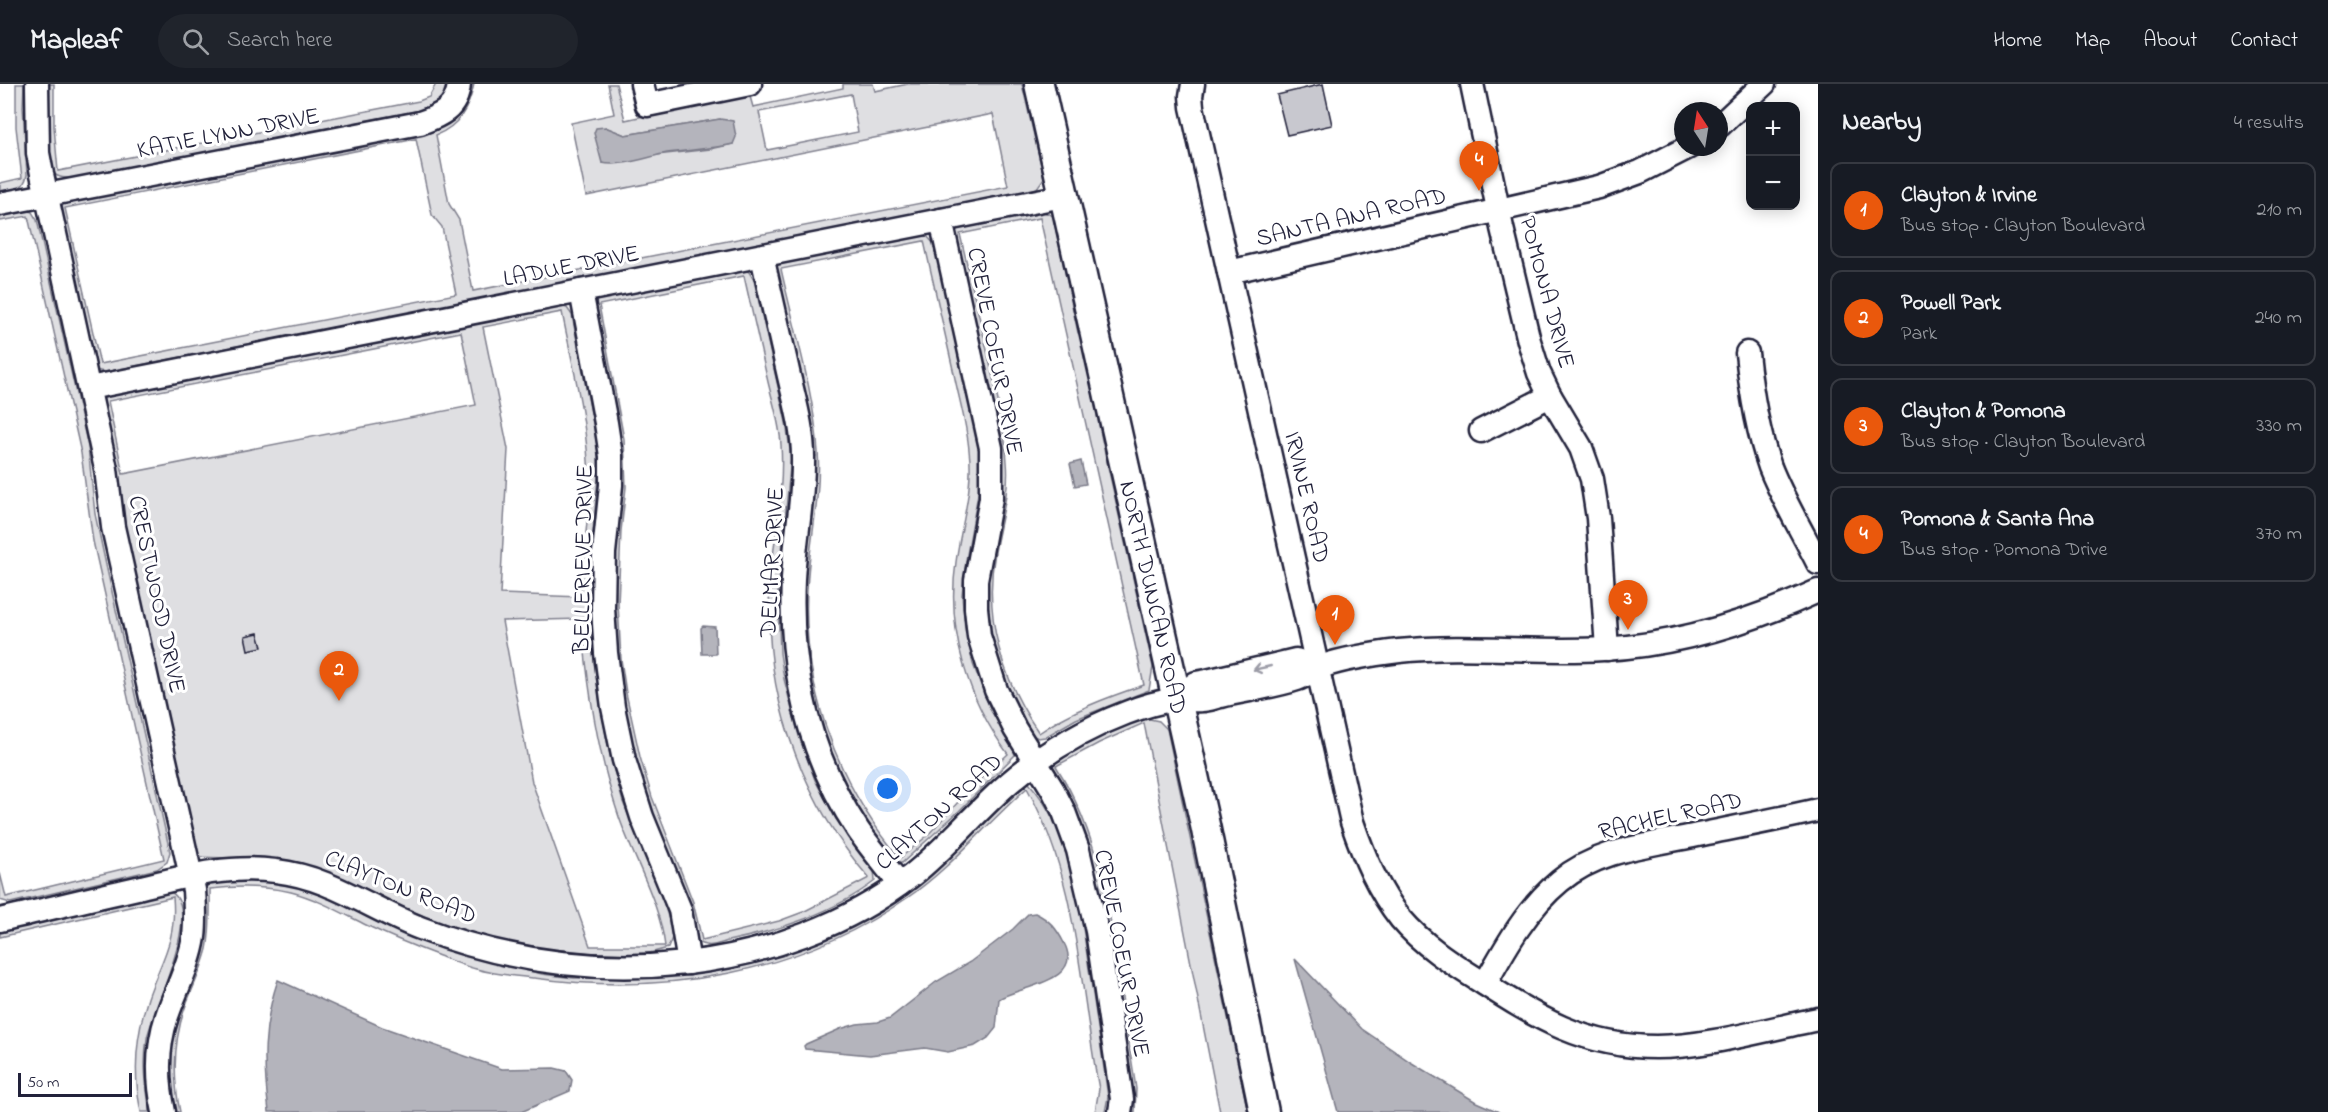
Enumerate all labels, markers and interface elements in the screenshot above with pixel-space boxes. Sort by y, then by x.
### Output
search box [158,14,578,68]
text: Mapleaf [30,21,122,62]
icon: search [179,25,212,58]
text: Search here [227,25,332,57]
text: Home [1993,26,2042,56]
text: Map [2075,26,2110,56]
text: About [2143,26,2197,56]
text: Contact [2230,26,2298,56]
street label: KATIE LYNN DRIVE [134,100,323,169]
north arrow [1674,102,1728,156]
map controls [1746,102,1800,210]
button: + [1746,102,1800,156]
text: Nearby [1842,104,1921,142]
text: 4 results [2234,109,2304,138]
pin: 4 [1460,141,1498,191]
button: − [1746,156,1800,210]
street label: SANTA ANA ROAD [1253,180,1450,257]
text: Clayton & Irvine [1901,180,2037,212]
text: 1 [1860,196,1867,225]
text: 210 m [2257,196,2302,225]
text: Bus stop · Clayton Boulevard [1901,212,2145,241]
street label: POMONA DRIVE [1508,213,1583,373]
street label: LADUE DRIVE [500,237,643,298]
street label: CREVE COEUR DRIVE [956,245,1031,458]
text: Powell Park [1901,288,2001,320]
text: 2 [1859,304,1868,333]
text: 240 m [2255,304,2302,333]
text: Park [1901,320,1937,349]
text: Clayton & Pomona [1901,396,2066,428]
text: 3 [1859,412,1868,441]
text: 330 m [2256,412,2302,441]
street label: IRVINE ROAD [1273,428,1338,567]
text: Bus stop · Clayton Boulevard [1901,428,2145,457]
street label: BELLERIEVE DRIVE [565,464,604,655]
street label: NORTH DUNCAN ROAD [1108,478,1195,718]
street label: DELMAR DRIVE [752,486,795,639]
street label: CRESTWOOD DRIVE [117,492,194,697]
text: Pomona & Santa Ana [1901,504,2094,536]
text: 4 [1859,520,1868,549]
text: 370 m [2256,520,2302,549]
text: Bus stop · Pomona Drive [1901,536,2108,565]
pin: 3 [1608,580,1648,630]
pin: 1 [1316,596,1354,645]
pin: 2 [320,652,358,701]
one-way arrow [1252,663,1272,674]
street label: CLAYTON ROAD [868,746,1011,880]
your location [873,774,902,803]
street label: RACHEL ROAD [1595,784,1746,851]
street label: CLAYTON ROAD [319,842,481,935]
street label: CREVE COEUR DRIVE [1083,847,1158,1060]
scale bar [18,1070,132,1098]
text: 50 m [27,1071,59,1095]

